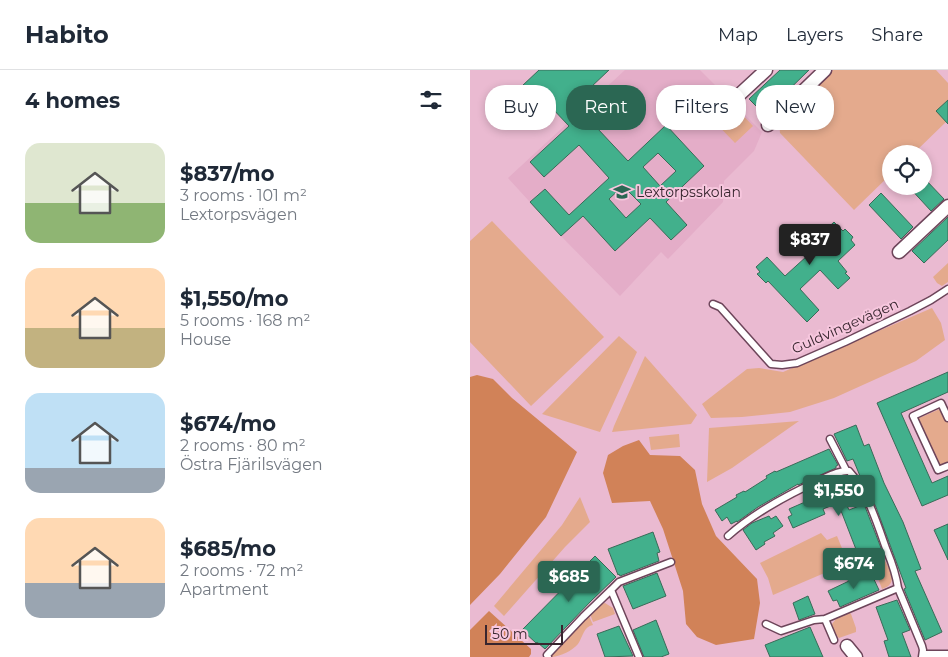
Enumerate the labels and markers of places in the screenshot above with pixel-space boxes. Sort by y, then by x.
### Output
school or university icon: Lextorpsskolan [612,182,632,202]
place label: Lextorpsskolan [636,183,741,201]
pin: $837 [780,224,840,266]
pin: $1,550 [798,474,880,517]
pin: $674 [824,548,884,590]
pin: $685 [539,560,599,603]

